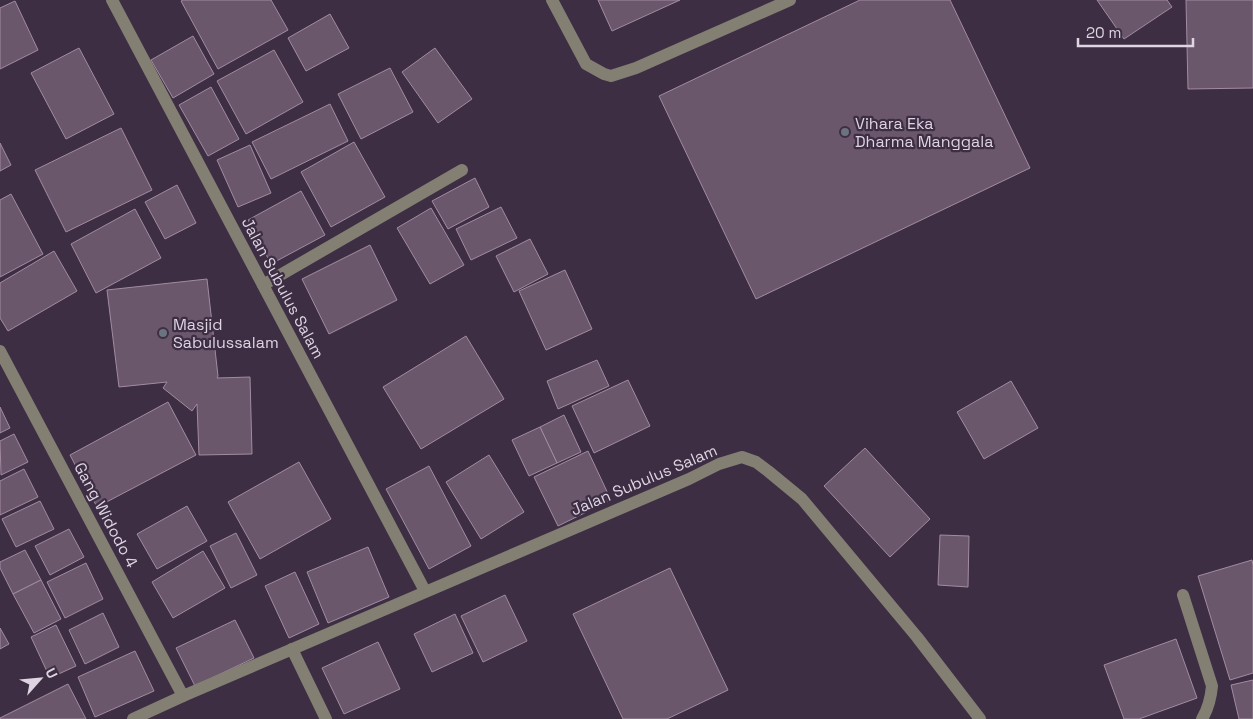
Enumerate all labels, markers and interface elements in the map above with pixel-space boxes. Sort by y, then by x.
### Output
scale bar [1078,15,1193,47]
text: 20 m [1086,23,1121,42]
place label: Vihara Eka Dharma Manggala [855,113,993,152]
marker: Vihara Eka Dharma Manggala [839,126,851,138]
street label: Jalan Subulus Salam [237,214,329,362]
place label: Masjid Sabulussalam [173,314,279,353]
marker: Masjid Sabulussalam [157,327,169,339]
street label: Jalan Subulus Salam [568,440,720,520]
street label: Gang Widodo 4 [69,459,143,571]
north arrow [15,654,65,704]
text: U [41,665,62,681]

